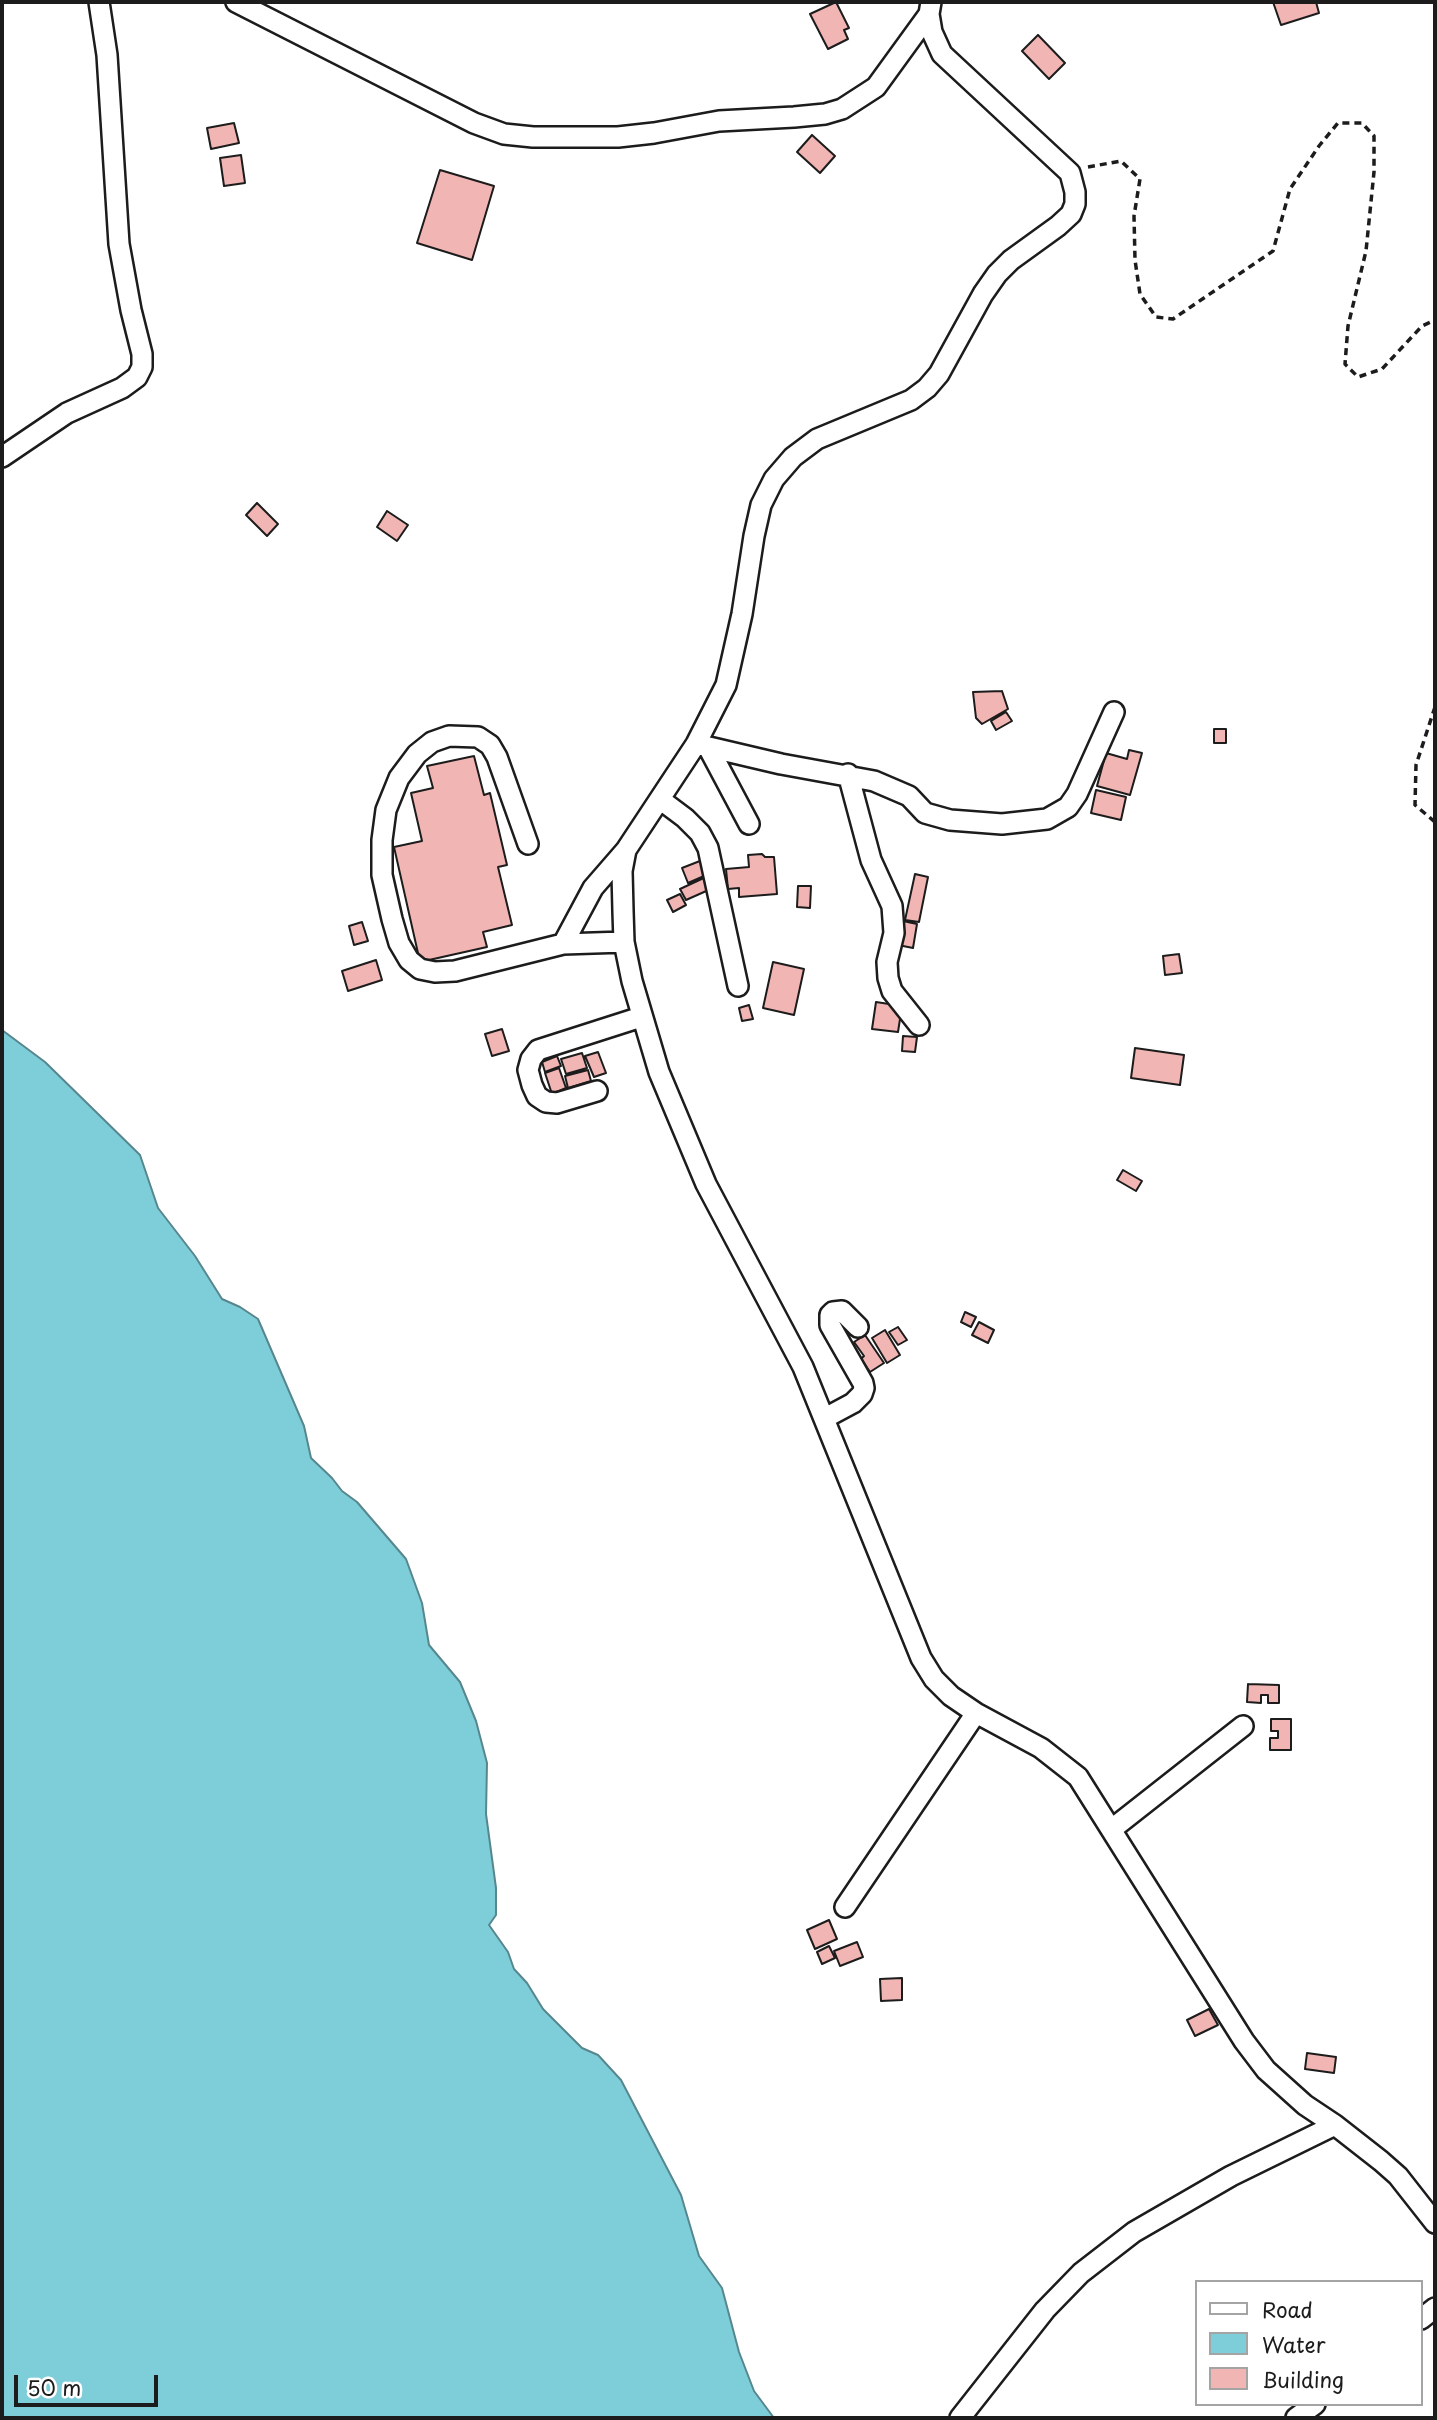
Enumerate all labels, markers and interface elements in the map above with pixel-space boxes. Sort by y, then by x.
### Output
legend [1196,2280,1423,2406]
text: Road [1262,2293,1313,2325]
text: Water [1262,2328,1325,2360]
scale bar [18,2360,161,2404]
text: Building [1262,2363,1344,2395]
text: 50 m [27,2371,81,2403]

